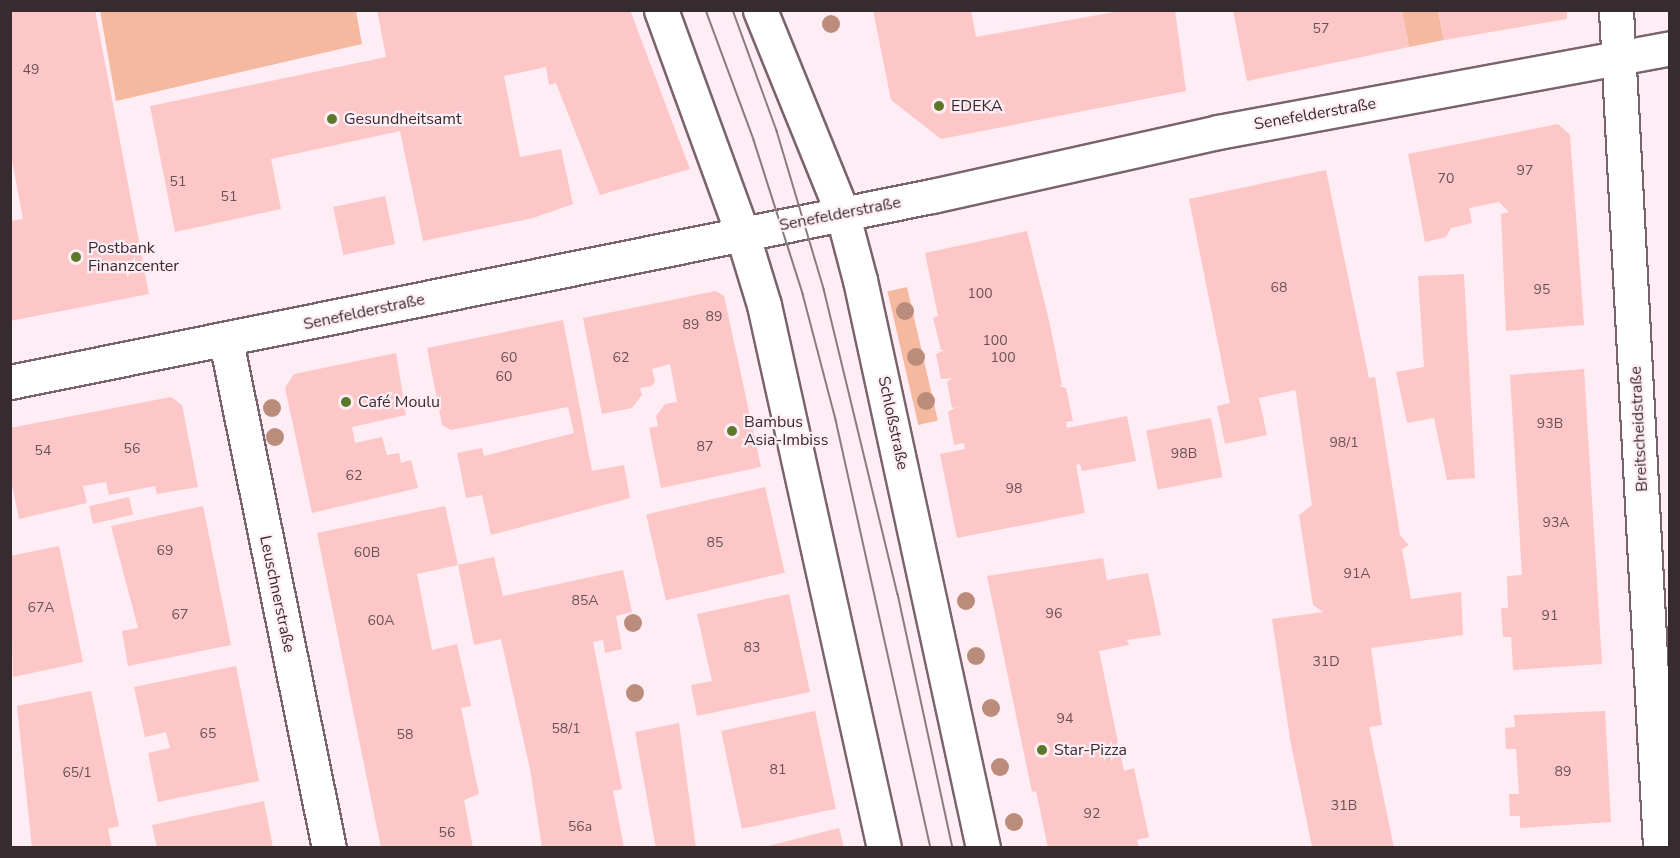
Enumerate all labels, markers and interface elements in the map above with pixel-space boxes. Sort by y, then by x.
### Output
house number: 57 [1313,21,1329,37]
house number: 49 [23,62,39,78]
street label: Senefelderstraße [1253,94,1377,134]
place label: EDEKA [951,96,1003,116]
marker: EDEKA [932,99,946,113]
place label: Gesundheitsamt [344,109,462,129]
marker: Gesundheitsamt [325,112,339,126]
house number: 97 [1517,163,1533,179]
house number: 70 [1438,171,1454,187]
house number: 51 [170,174,186,190]
house number: 51 [221,189,237,205]
street label: Senefelderstraße [778,193,902,235]
place label: Postbank Finanzcenter [88,238,179,276]
marker: Postbank Finanzcenter [69,250,83,264]
house number: 68 [1271,280,1287,296]
house number: 95 [1534,282,1550,298]
house number: 100 [967,286,993,302]
street label: Senefelderstraße [302,290,426,334]
house number: 89 [706,309,722,325]
house number: 89 [683,317,699,333]
house number: 100 [982,333,1008,349]
house number: 60 [501,350,517,366]
house number: 62 [613,350,629,366]
house number: 100 [990,350,1016,366]
street label: Breitscheidstraße [1626,366,1652,492]
house number: 60 [496,369,512,385]
street label: Schloßstraße [874,374,912,472]
place label: Café Moulu [358,392,440,412]
marker: Café Moulu [339,395,353,409]
place label: Bambus Asia-Imbiss [744,412,828,450]
house number: 93B [1537,416,1563,432]
marker: Bambus Asia-Imbiss [725,424,739,438]
house number: 98/1 [1329,435,1359,451]
house number: 87 [697,439,713,455]
house number: 56 [124,441,140,457]
house number: 54 [35,443,51,459]
house number: 98B [1171,446,1197,462]
house number: 62 [346,468,362,484]
house number: 98 [1006,481,1022,497]
house number: 93A [1542,515,1570,531]
street label: Leuschnerstraße [255,534,299,654]
house number: 85 [707,535,723,551]
house number: 69 [157,543,173,559]
house number: 60B [354,545,380,561]
house number: 91A [1343,566,1371,582]
house number: 85A [571,593,599,609]
house number: 67A [27,600,55,616]
house number: 96 [1046,606,1062,622]
house number: 67 [172,607,188,623]
house number: 91 [1542,608,1558,624]
house number: 60A [367,613,395,629]
house number: 83 [744,640,760,656]
house number: 31D [1312,654,1340,670]
house number: 94 [1057,711,1073,727]
house number: 58/1 [551,721,581,737]
house number: 65 [200,726,216,742]
house number: 58 [397,727,413,743]
place label: Star-Pizza [1054,740,1127,760]
marker: Star-Pizza [1035,743,1049,757]
house number: 81 [770,762,786,778]
house number: 89 [1555,764,1571,780]
house number: 65/1 [62,765,92,781]
house number: 31B [1331,798,1357,814]
house number: 92 [1084,806,1100,822]
house number: 56a [568,819,592,835]
house number: 56 [439,825,455,841]

